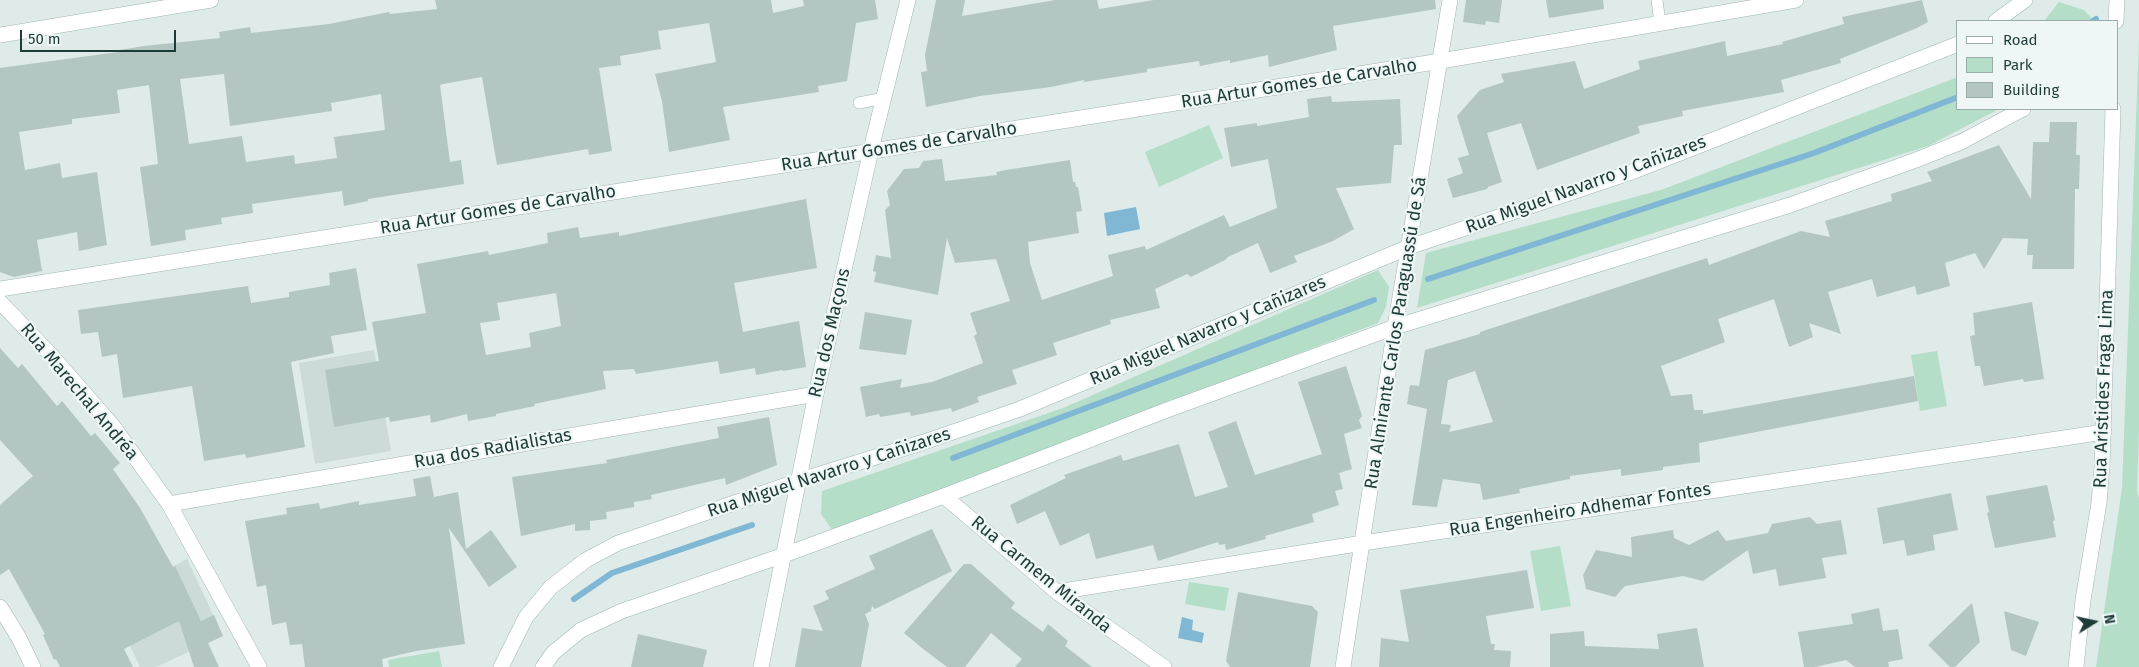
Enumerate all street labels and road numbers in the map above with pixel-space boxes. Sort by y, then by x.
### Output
street label: Rua Artur Gomes de Carvalho [1179,55,1419,113]
street label: Rua Artur Gomes de Carvalho [779,118,1019,176]
street label: Rua Miguel Navarro y Cañizares [1463,131,1709,239]
street label: Rua Almirante Carlos Paraguassú de Sá [1361,175,1431,491]
street label: Rua Artur Gomes de Carvalho [378,181,618,239]
street label: Rua dos Maçons [805,266,855,400]
street label: Rua Miguel Navarro y Cañizares [1087,271,1329,391]
street label: Rua Aristides Fraga Lima [2090,289,2118,489]
street label: Rua Marechal Andréa [15,319,143,465]
street label: Rua Miguel Navarro y Cañizares [705,423,953,523]
street label: Rua dos Radialistas [413,425,573,473]
street label: Rua Engenheiro Adhemar Fontes [1448,479,1712,541]
street label: Rua Carmem Miranda [966,512,1116,638]

